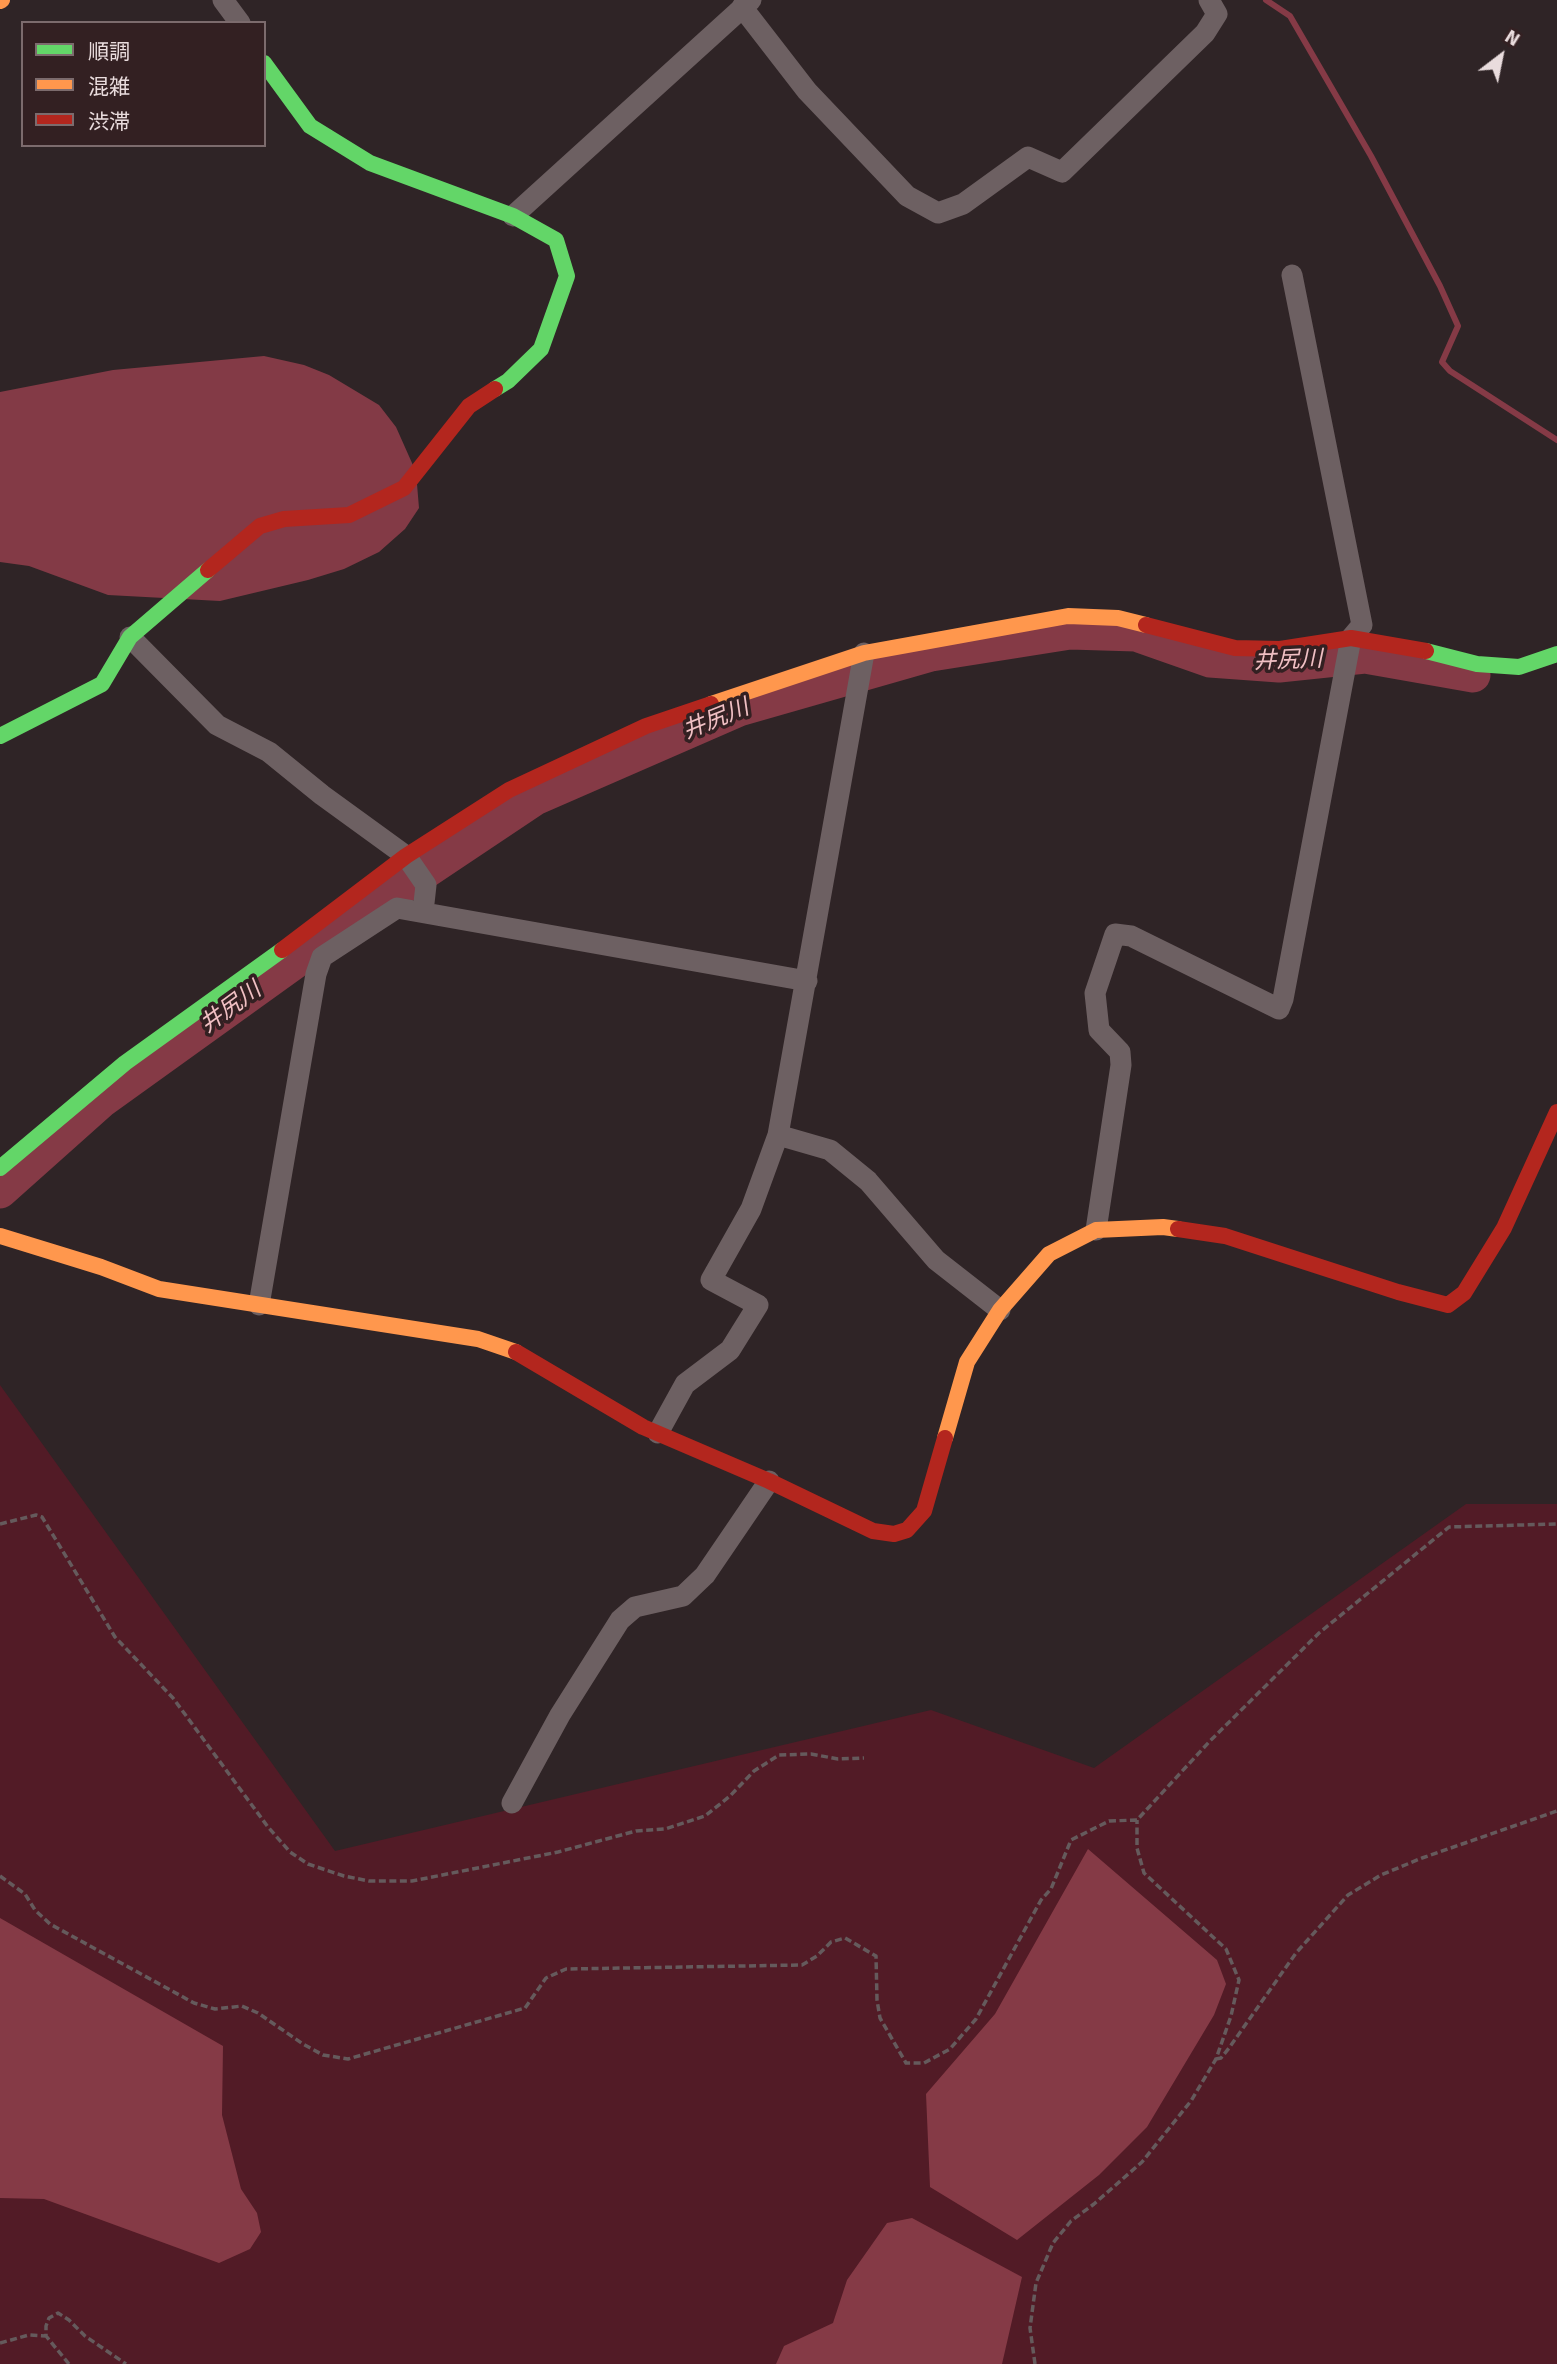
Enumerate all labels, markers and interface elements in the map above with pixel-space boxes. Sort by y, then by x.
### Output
legend [21,21,266,147]
north arrow [1466,21,1536,91]
text: N [1500,25,1524,52]
text: 順調 [88,39,130,65]
text: 混雑 [88,74,130,100]
text: 渋滞 [88,109,130,135]
water label: 井尻川 [1253,646,1323,676]
water label: 井尻川 [679,694,753,746]
water label: 井尻川 [195,977,267,1039]

